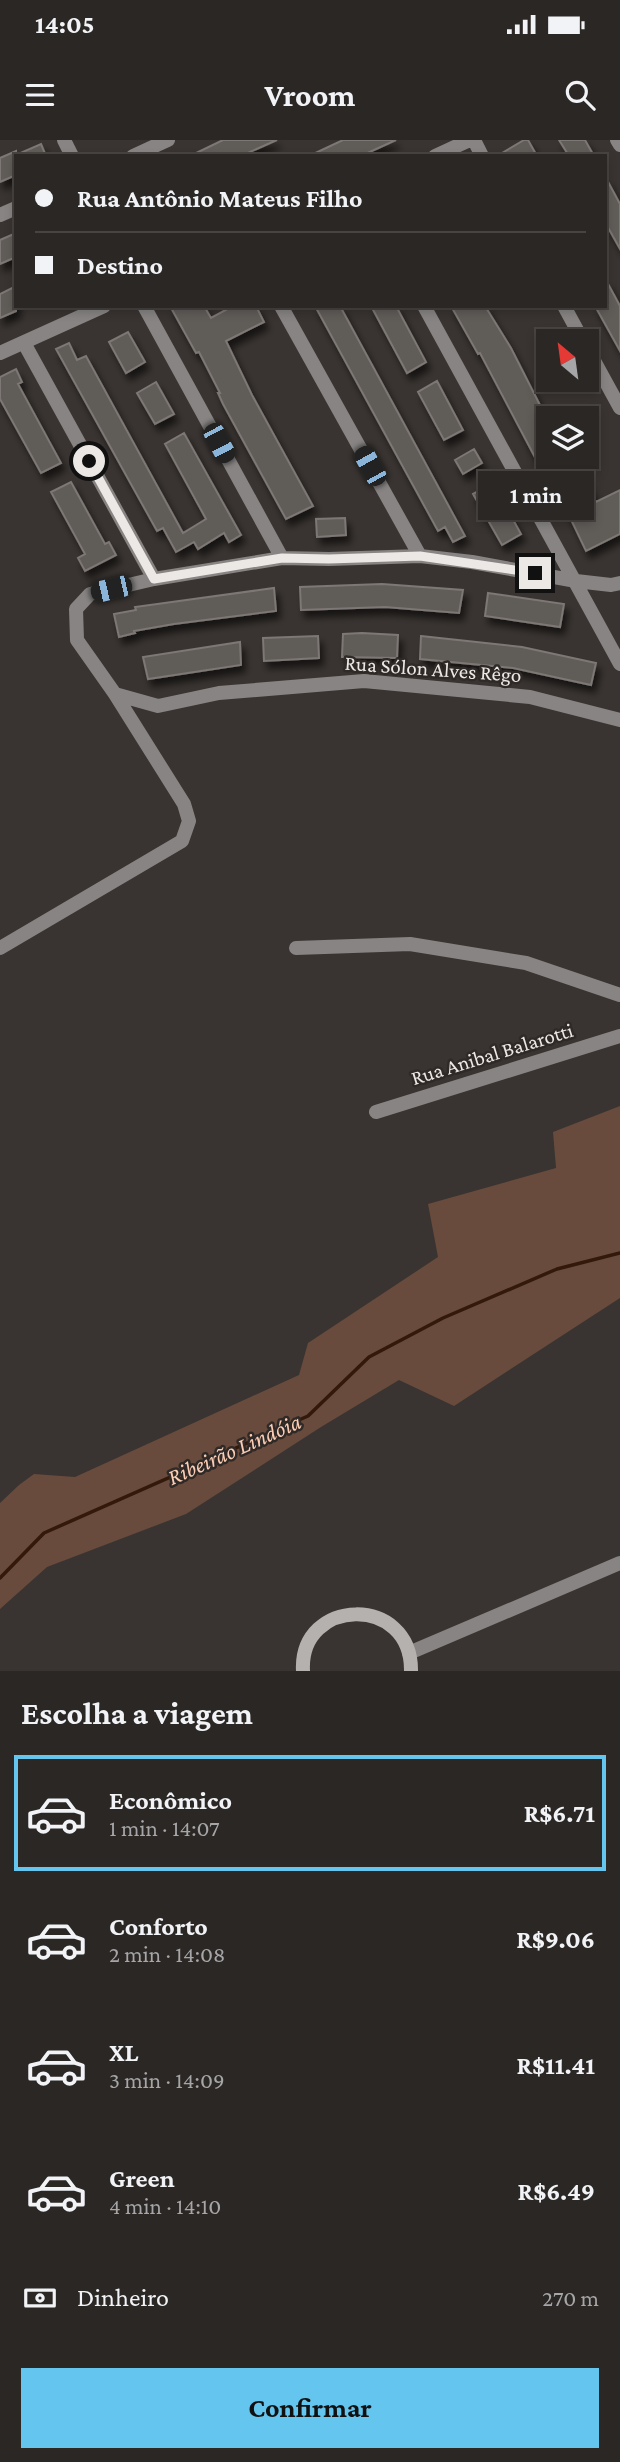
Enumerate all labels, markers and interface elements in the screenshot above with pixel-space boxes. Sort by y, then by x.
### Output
text: 14:05 [35,10,95,39]
icon: menu [21,76,59,114]
icon: search [561,76,599,114]
text: Vroom [265,77,355,113]
text: Rua Antônio Mateus Filho [77,184,363,213]
text: Destino [77,251,163,280]
north arrow [536,329,598,392]
map controls [536,329,599,469]
button: layers [536,406,599,469]
car [200,420,239,466]
car [351,443,390,489]
route start [73,445,105,477]
callout: 1 min [477,472,593,520]
text: 1 min [510,482,562,508]
route end [519,557,551,589]
car [89,574,134,604]
street label: Rua Sólon Alves Rêgo [344,651,522,687]
street label: Rua Anibal Balarotti [408,1018,576,1090]
water label: Ribeirão Lindóia [163,1408,305,1490]
text: Escolha a viagem [21,1695,253,1731]
icon: car [25,1782,88,1845]
text: Econômico [109,1786,232,1815]
text: R$6.71 [524,1799,595,1828]
text: 1 min · 14:07 [109,1815,220,1841]
icon: car [25,1908,88,1971]
text: Conforto [109,1912,208,1941]
text: R$9.06 [516,1925,595,1954]
text: 2 min · 14:08 [109,1941,225,1967]
icon: car [25,2034,88,2097]
text: XL [109,2038,138,2067]
text: R$11.41 [516,2051,595,2080]
text: 3 min · 14:09 [109,2067,225,2093]
icon: car [25,2160,88,2223]
text: Green [109,2164,175,2193]
text: R$6.49 [518,2177,595,2206]
text: 4 min · 14:10 [109,2193,221,2219]
icon: cash [21,2279,59,2317]
text: Dinheiro [77,2283,169,2312]
text: 270 m [542,2285,599,2311]
button: Confirmar [21,2368,599,2448]

